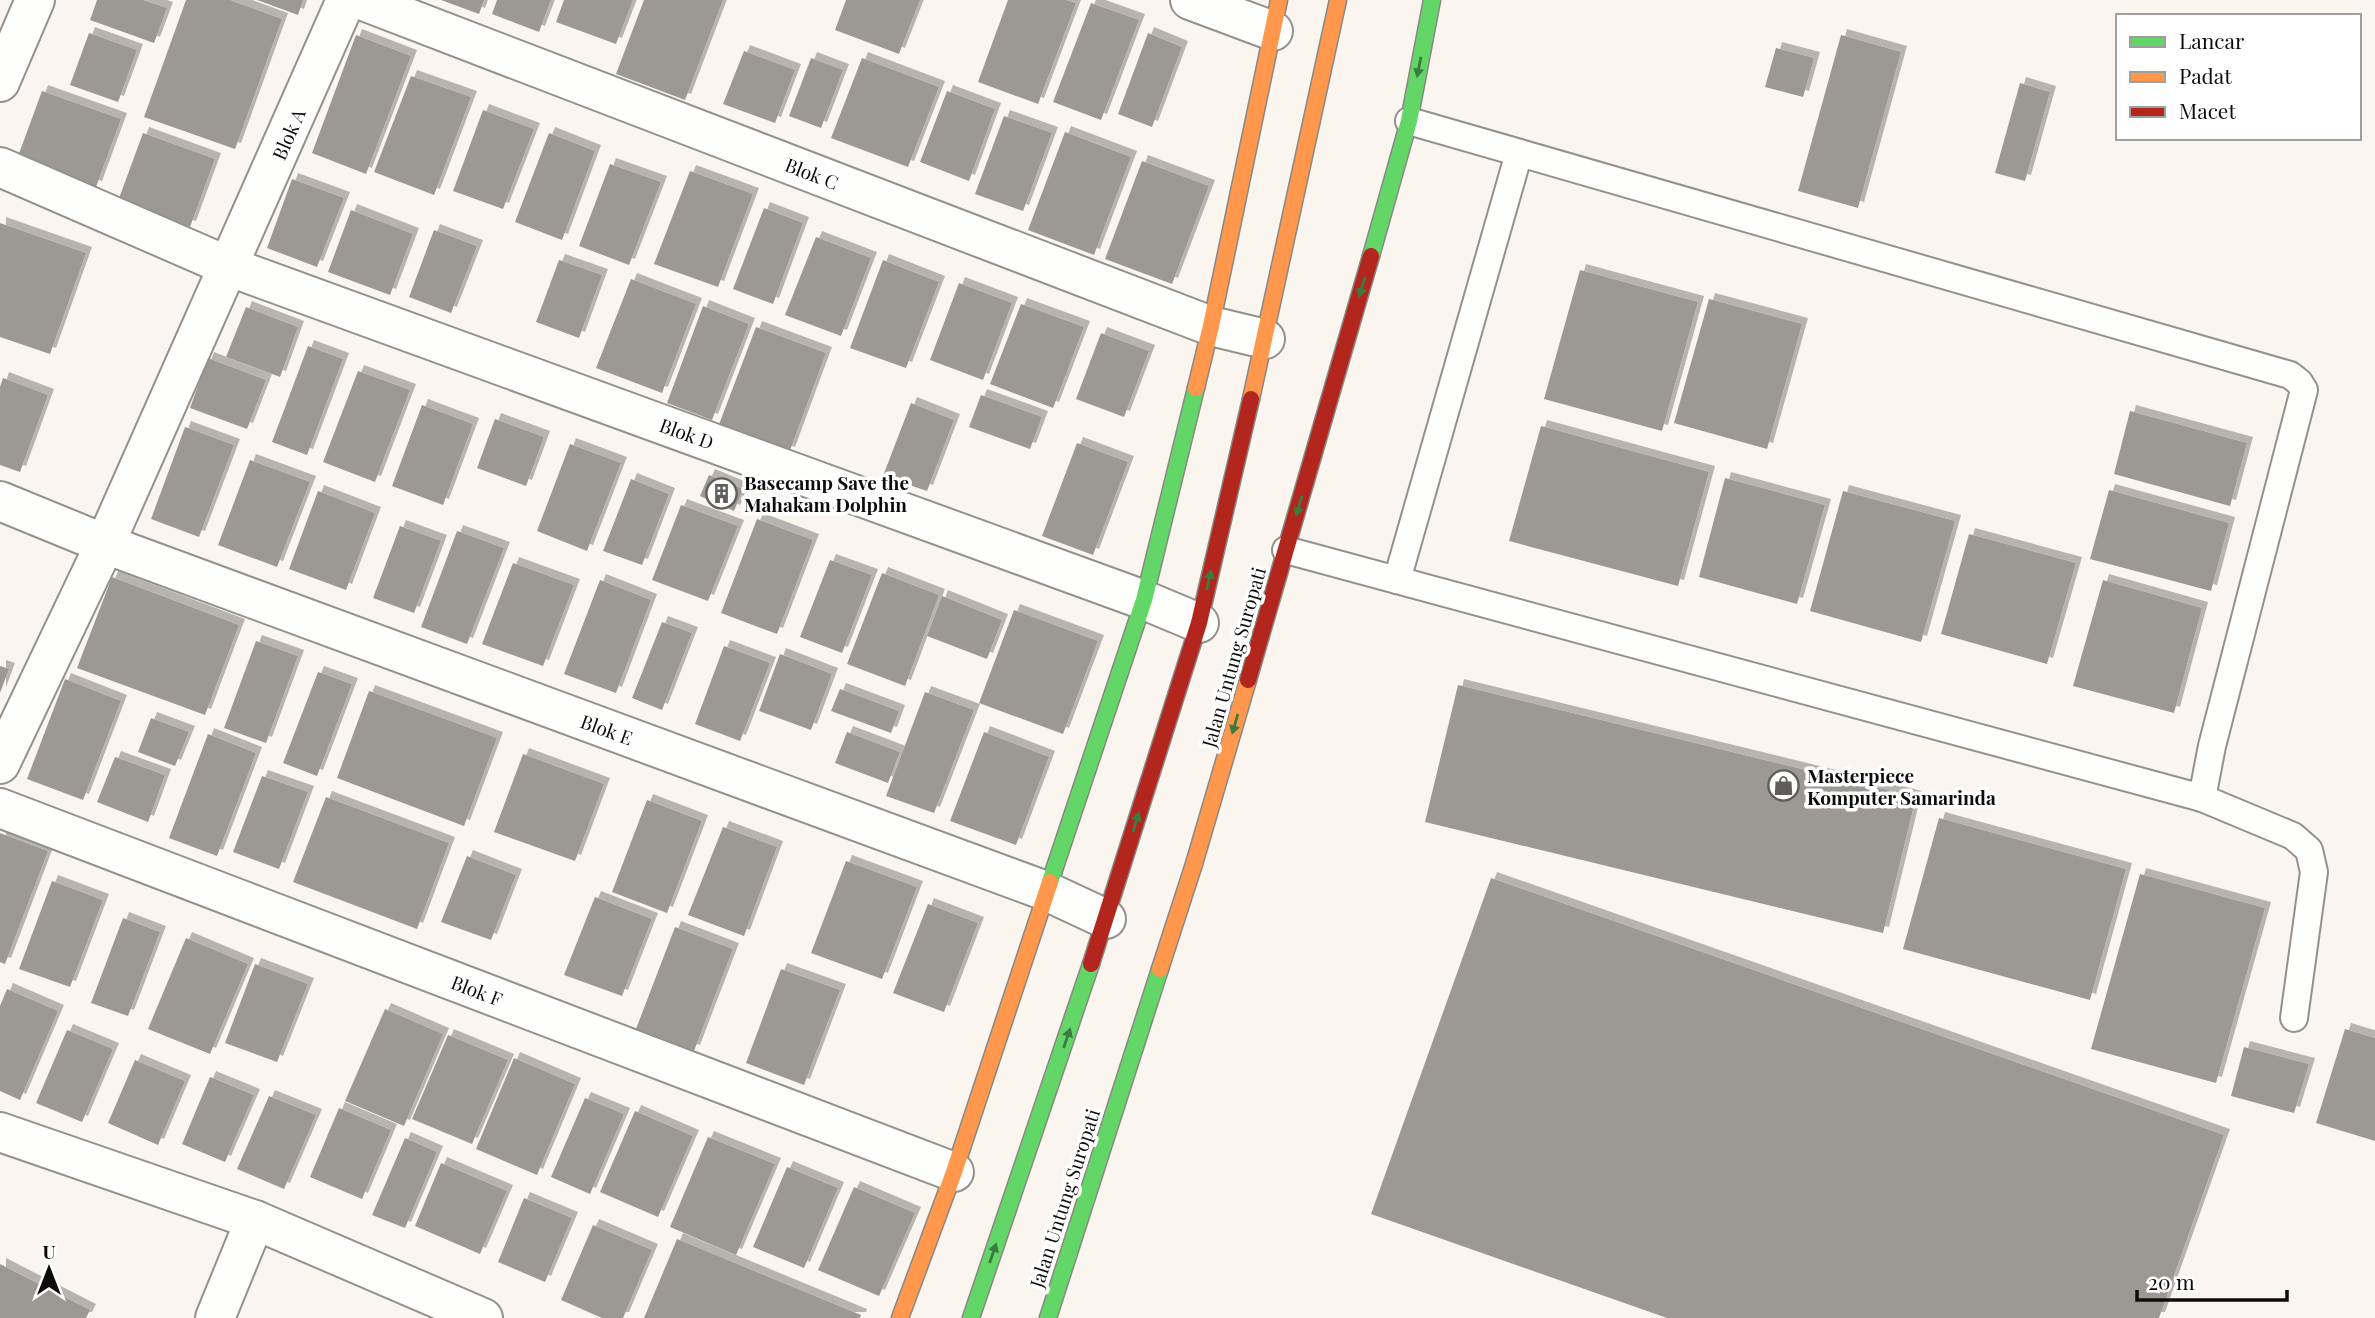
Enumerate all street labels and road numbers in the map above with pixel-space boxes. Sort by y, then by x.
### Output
street label: Blok A [265,103,311,164]
street label: Blok C [782,151,842,195]
street label: Blok D [656,411,718,455]
street label: Jalan Untung Suropati [1195,563,1271,751]
street label: Blok E [577,708,637,750]
street label: Blok F [448,968,507,1012]
street label: Jalan Untung Suropati [1023,1105,1105,1292]

